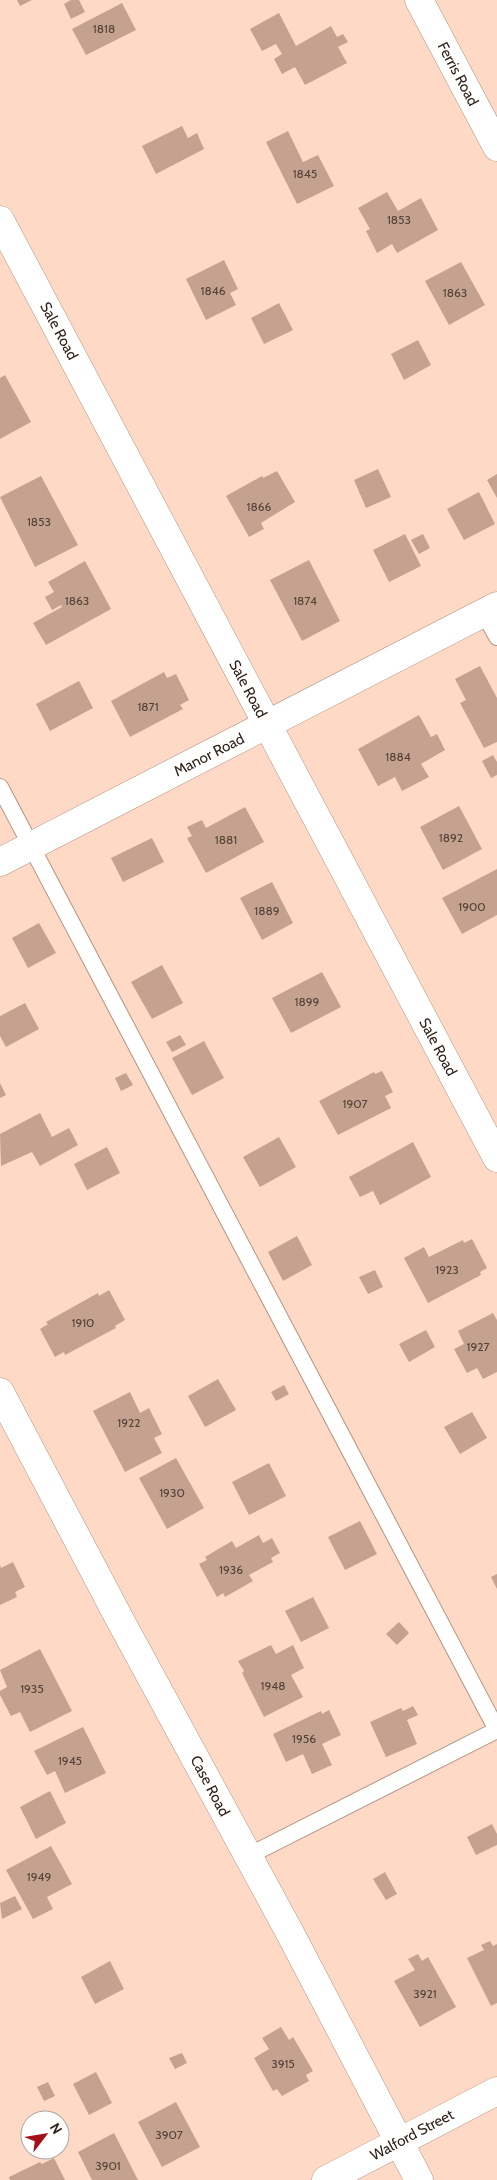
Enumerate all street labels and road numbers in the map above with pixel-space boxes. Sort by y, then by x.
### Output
street label: Ferris Road [434,39,482,109]
street label: Sale Road [36,299,82,363]
street label: Sale Road [225,657,271,721]
street label: Manor Road [171,730,247,780]
street label: Sale Road [415,1015,461,1079]
street label: Case Road [187,1753,233,1819]
street label: Walford Street [367,2105,457,2165]

